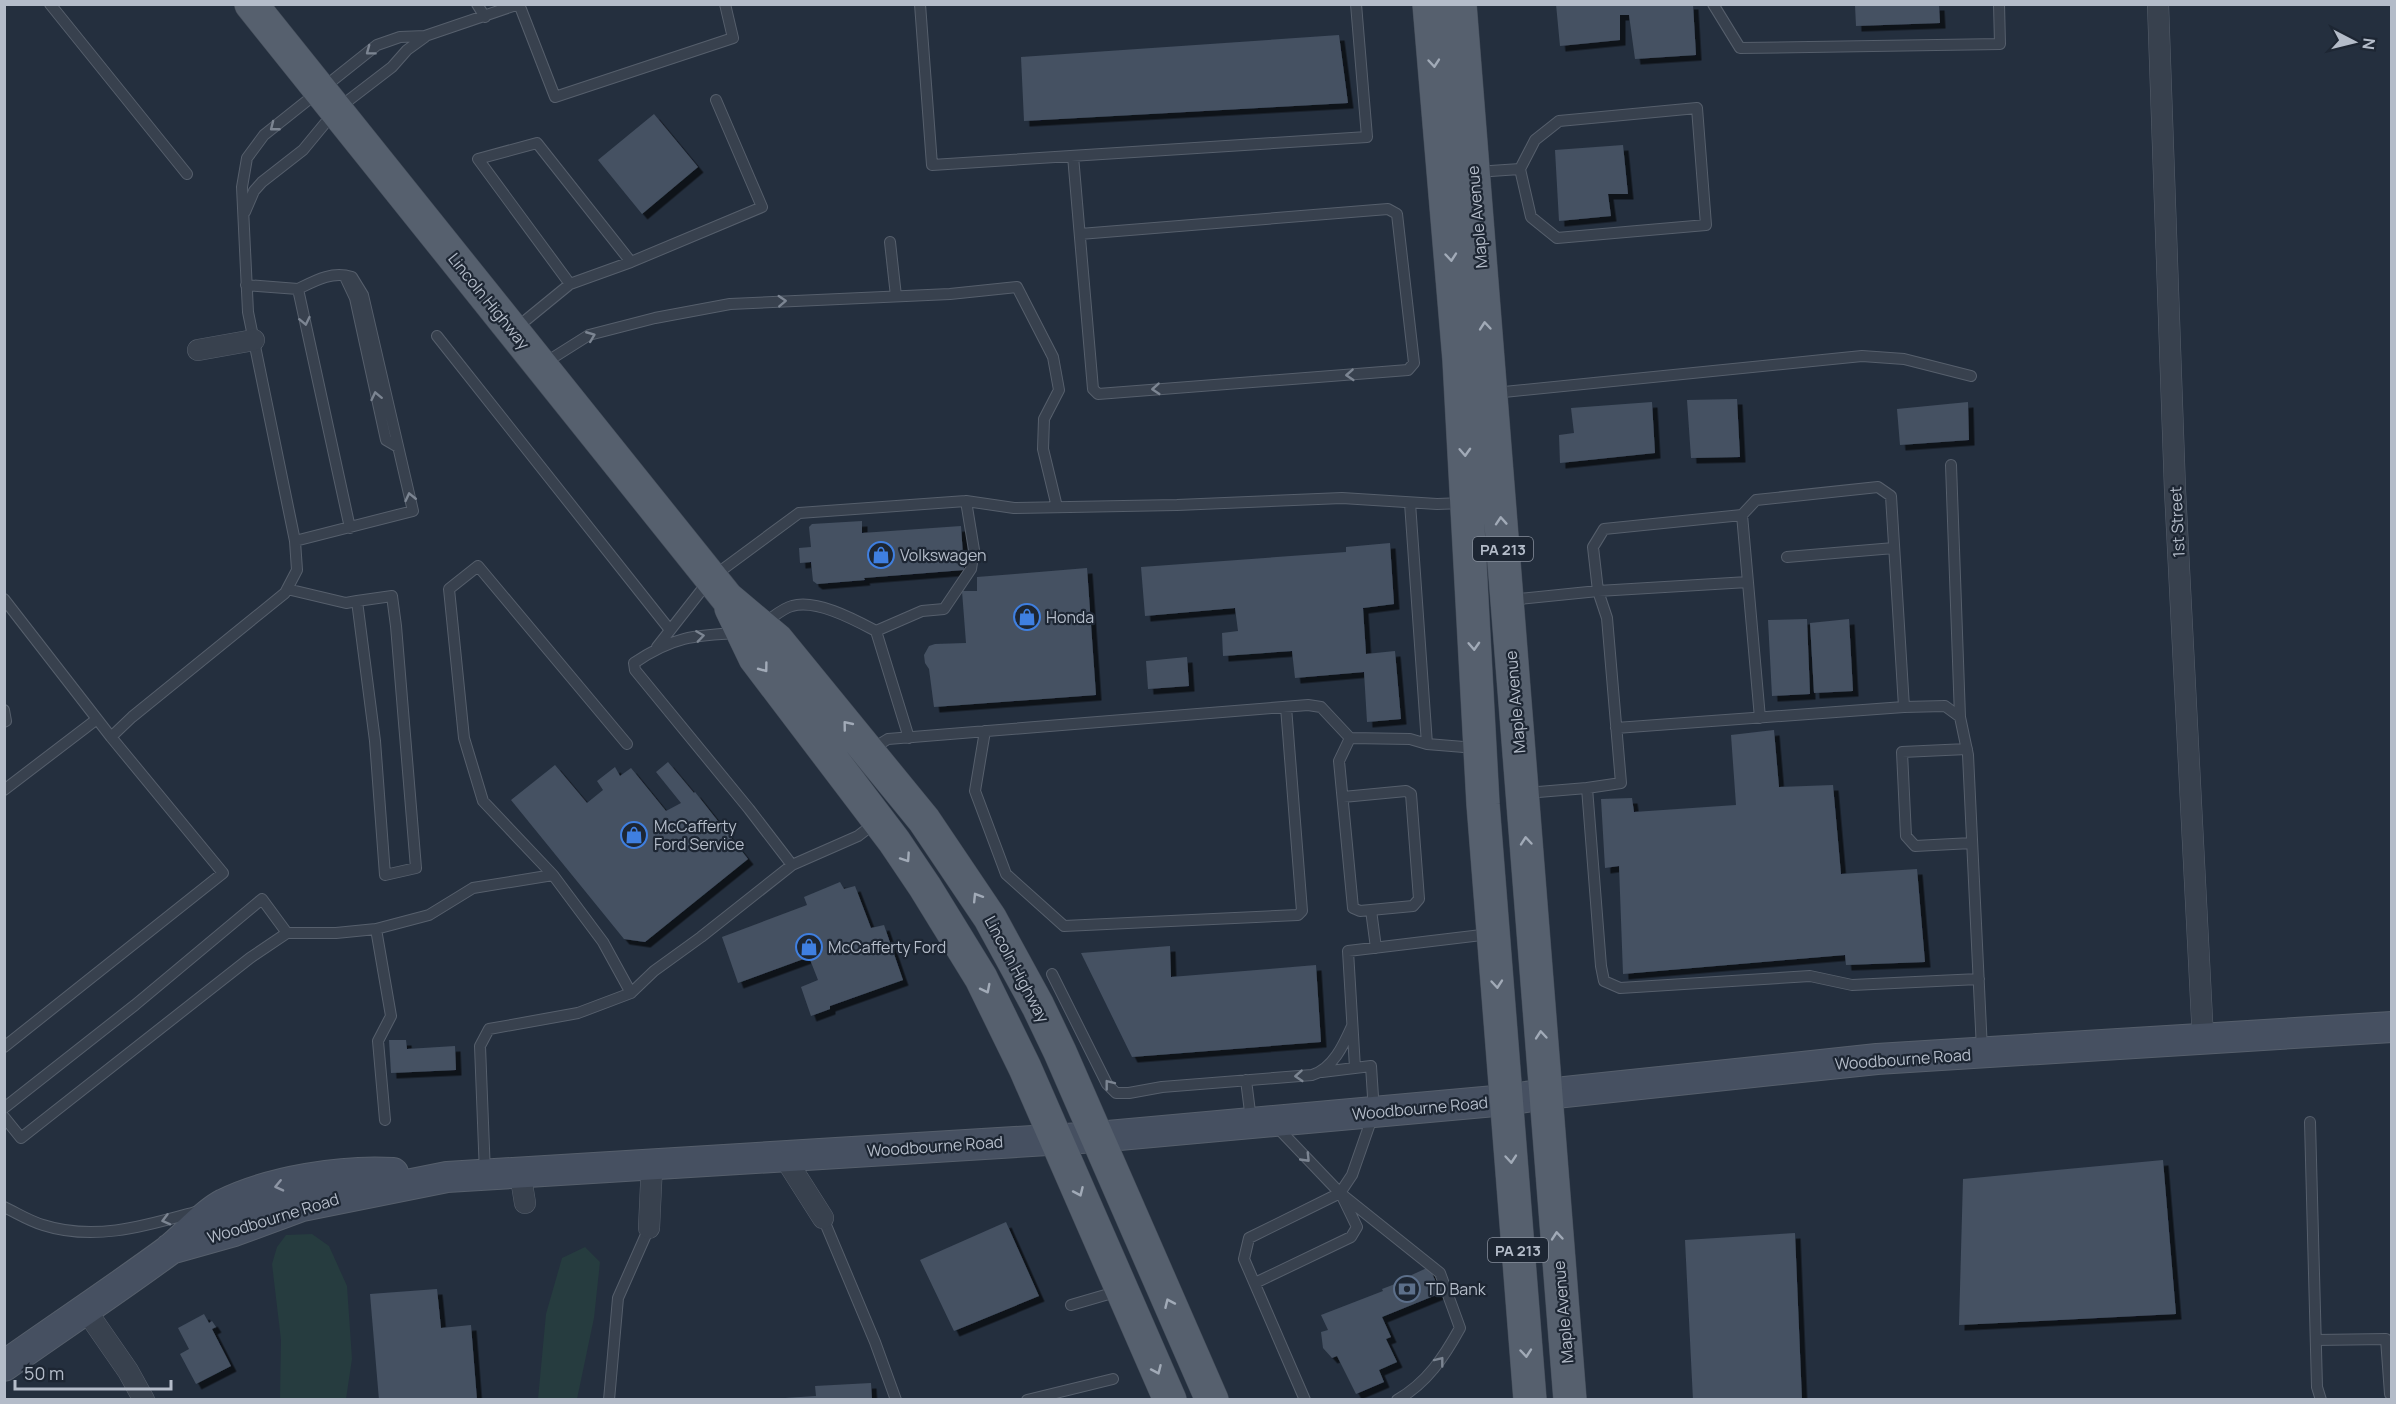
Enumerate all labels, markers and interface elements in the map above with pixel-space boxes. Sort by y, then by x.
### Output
north arrow [2324,12,2384,72]
text: N [2357,37,2381,51]
one-way arrow [366,43,377,54]
one-way arrow [1427,58,1440,67]
one-way arrow [270,119,281,130]
street label: Maple Avenue [1462,165,1492,269]
street label: Lincoln Highway [443,248,535,354]
one-way arrow [1444,253,1457,262]
one-way arrow [777,295,786,308]
one-way arrow [297,315,310,325]
one-way arrow [1479,322,1492,331]
one-way arrow [585,331,596,343]
one-way arrow [1345,368,1355,381]
one-way arrow [1151,383,1160,396]
one-way arrow [370,392,383,402]
one-way arrow [1458,447,1471,456]
street label: 1st Street [2164,486,2190,558]
one-way arrow [404,492,417,502]
one-way arrow [1494,516,1507,525]
road number: PA 213 [1473,537,1533,561]
shop icon: Volkswagen [866,540,896,570]
place label: Volkswagen [900,544,987,566]
shop icon: Honda [1012,602,1042,632]
place label: Honda [1046,606,1094,628]
one-way arrow [695,630,704,642]
one-way arrow [1467,642,1480,651]
street label: Maple Avenue [1500,650,1530,754]
one-way arrow [756,662,767,673]
one-way arrow [844,721,855,732]
place label: McCafferty Ford Service [654,815,744,855]
shop icon: McCafferty Ford Service [619,820,649,850]
one-way arrow [1520,836,1533,845]
one-way arrow [898,852,909,863]
one-way arrow [972,893,984,903]
street label: Lincoln Highway [980,912,1055,1027]
shop icon: McCafferty Ford [794,932,824,962]
place label: McCafferty Ford [828,936,946,958]
one-way arrow [1490,979,1503,988]
one-way arrow [979,982,990,993]
one-way arrow [1535,1031,1548,1040]
street label: Woodbourne Road [1834,1043,1972,1075]
one-way arrow [1294,1069,1303,1082]
one-way arrow [1106,1080,1117,1091]
street label: Woodbourne Road [1351,1091,1489,1125]
street label: Woodbourne Road [866,1130,1004,1162]
one-way arrow [1298,1150,1309,1161]
one-way arrow [1504,1154,1517,1163]
one-way arrow [274,1179,284,1192]
one-way arrow [1072,1185,1084,1196]
street label: Woodbourne Road [204,1188,342,1248]
one-way arrow [161,1213,172,1225]
one-way arrow [1551,1232,1564,1241]
road number: PA 213 [1488,1238,1548,1262]
street label: Maple Avenue [1548,1260,1578,1364]
bank icon: TD Bank [1392,1274,1422,1304]
place label: TD Bank [1426,1278,1487,1300]
one-way arrow [1165,1298,1177,1309]
one-way arrow [1519,1348,1532,1357]
scale bar [15,1353,171,1391]
one-way arrow [1432,1357,1443,1368]
text: 50 m [24,1361,64,1385]
one-way arrow [1150,1364,1162,1375]

